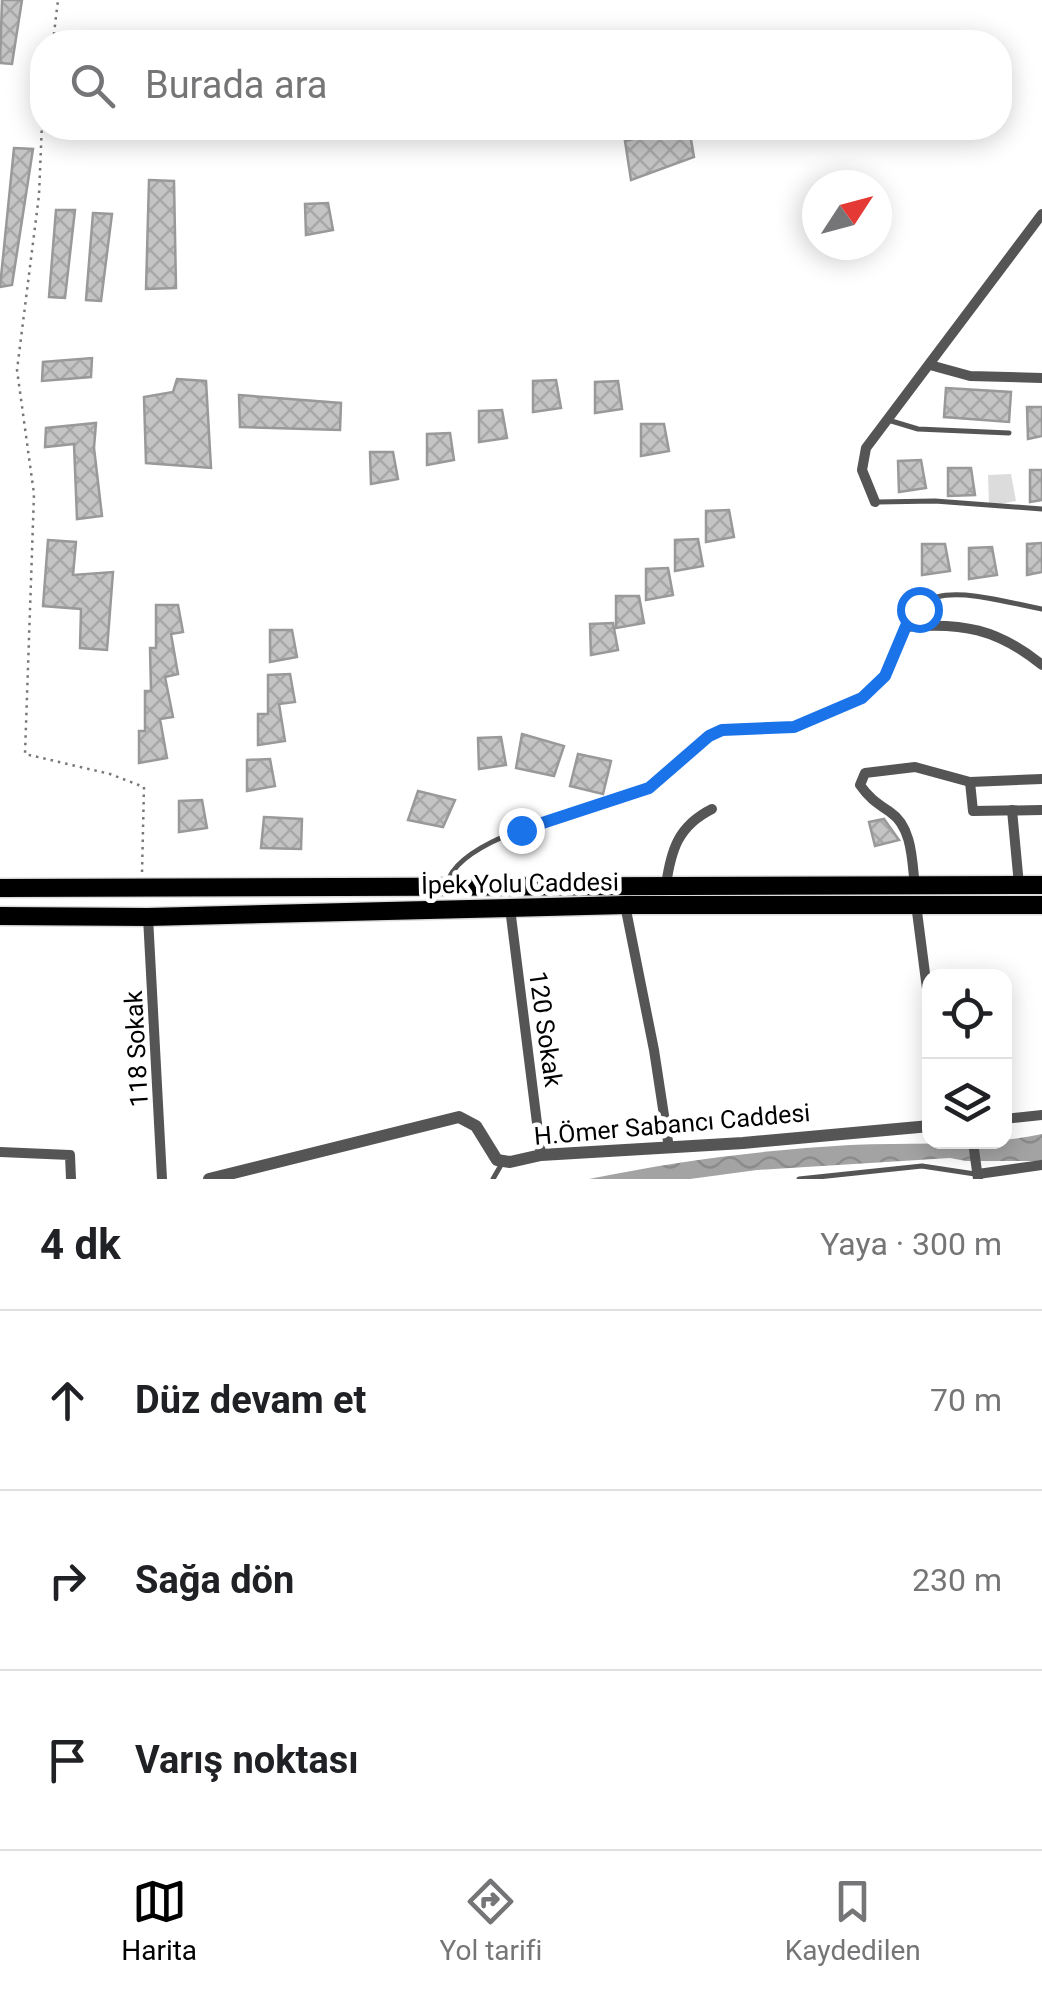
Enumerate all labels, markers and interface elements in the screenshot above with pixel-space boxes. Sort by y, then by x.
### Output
search box [30,30,1012,140]
icon: search [65,58,120,113]
text: Burada ara [145,63,327,107]
north arrow [802,170,892,260]
route start [897,587,943,633]
route end [499,808,545,854]
street label: İpek Yolu Caddesi [421,867,619,900]
street label: 120 Sokak [523,969,568,1089]
map controls [922,969,1012,1149]
button: locate [922,969,1012,1059]
street label: 118 Sokak [119,990,154,1108]
button: layers [922,1059,1012,1149]
street label: H.Ömer Sabancı Caddesi [533,1098,811,1151]
text: 4 dk [40,1220,121,1269]
text: Yaya · 300 m [820,1225,1002,1263]
icon: ahead [40,1373,95,1428]
text: Düz devam et [135,1378,366,1422]
text: 70 m [930,1381,1002,1419]
icon: right [40,1553,95,1608]
text: Sağa dön [135,1558,294,1602]
text: 230 m [912,1561,1002,1599]
icon: arrive [40,1733,95,1788]
text: Varış noktası [135,1738,359,1782]
tab: Harita [121,1874,197,1967]
tab: Yol tarifi [439,1874,542,1967]
tab: Kaydedilen [785,1874,921,1967]

